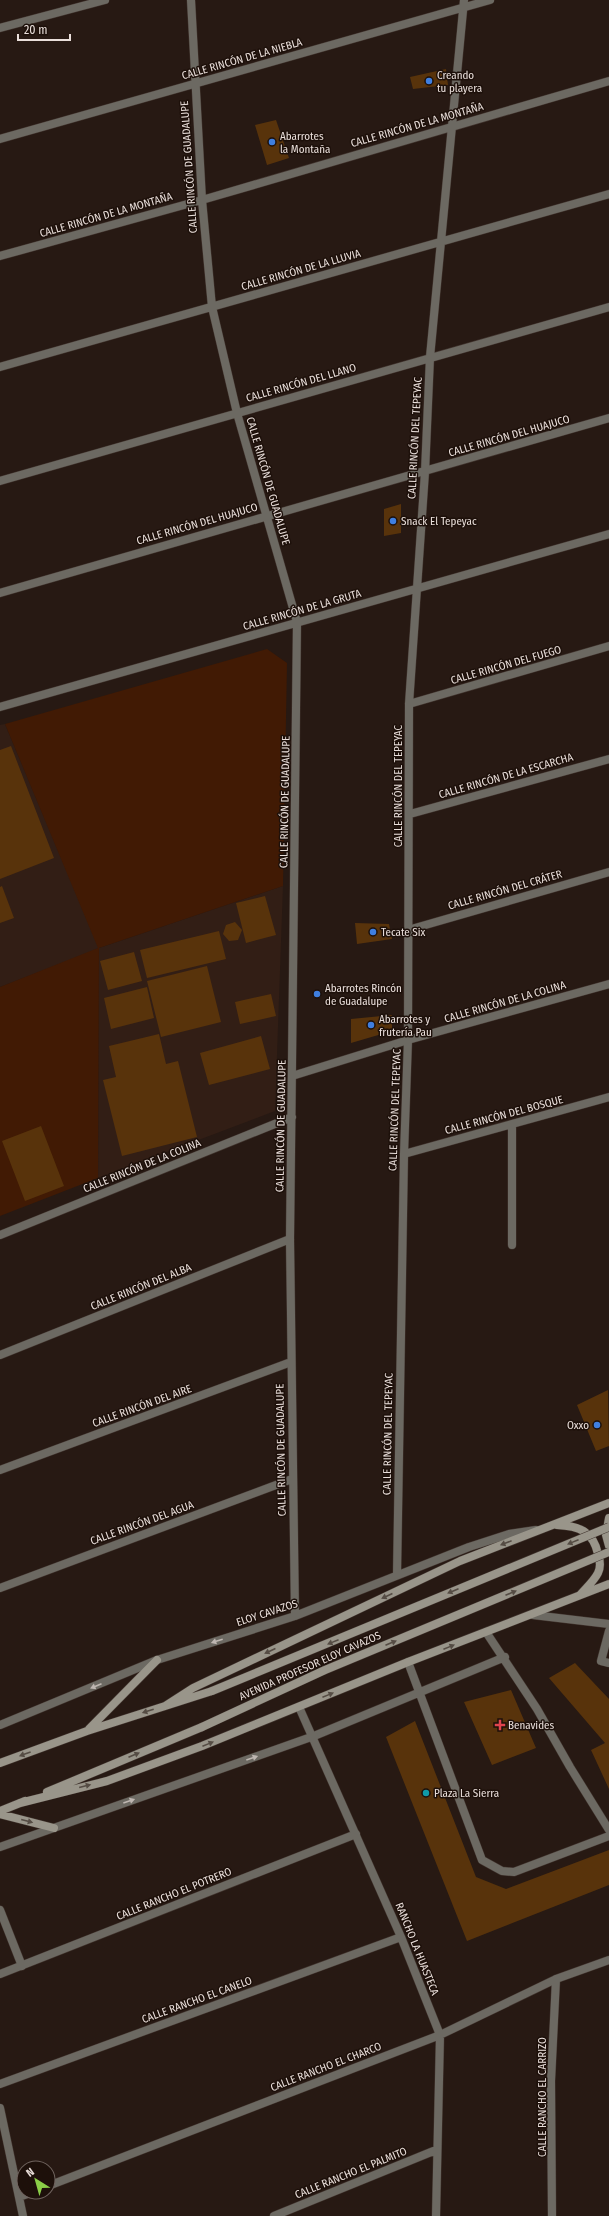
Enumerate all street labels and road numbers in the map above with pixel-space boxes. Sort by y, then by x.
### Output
street label: CALLE RINCÓN DE LA NIEBLA [180,35,304,82]
street label: CALLE RINCÓN DE LA MONTAÑA [349,99,485,150]
street label: CALLE RINCÓN DE GUADALUPE [177,100,200,234]
street label: CALLE RINCÓN DE LA MONTAÑA [38,189,174,240]
street label: CALLE RINCÓN DE LA LLUVIA [240,246,362,293]
street label: CALLE RINCÓN DEL LLANO [244,360,358,405]
street label: CALLE RINCÓN DEL TEPEYAC [404,376,425,499]
street label: CALLE RINCÓN DEL HUAJUCO [447,411,571,460]
street label: CALLE RINCÓN DE GUADALUPE [243,415,293,547]
street label: CALLE RINCÓN DEL HUAJUCO [135,499,259,548]
street label: CALLE RINCÓN DE LA GRUTA [241,586,363,633]
street label: CALLE RINCÓN DEL FUEGO [449,642,563,687]
street label: CALLE RINCÓN DEL TEPEYAC [391,724,405,847]
street label: CALLE RINCÓN DE GUADALUPE [276,736,293,868]
street label: CALLE RINCÓN DE LA ESCARCHA [437,750,575,801]
street label: CALLE RINCÓN DEL CRÁTER [446,867,564,913]
street label: CALLE RINCÓN DE LA COLINA [442,977,567,1026]
street label: CALLE RINCÓN DEL TEPEYAC [385,1048,404,1171]
street label: CALLE RINCÓN DE GUADALUPE [272,1060,289,1192]
street label: CALLE RINCÓN DEL BOSQUE [443,1092,565,1137]
street label: CALLE RINCÓN DE LA COLINA [81,1135,203,1196]
street label: CALLE RINCÓN DEL ALBA [88,1260,193,1313]
street label: CALLE RINCÓN DEL TEPEYAC [379,1372,396,1495]
street label: CALLE RINCÓN DEL AIRE [90,1381,193,1430]
street label: CALLE RINCÓN DE GUADALUPE [272,1384,289,1516]
street label: CALLE RINCÓN DEL AGUA [88,1497,196,1548]
street label: ELOY CAVAZOS [235,1597,300,1629]
street label: AVENIDA PROFESOR ELOY CAVAZOS [237,1629,383,1703]
street label: CALLE RANCHO EL POTRERO [115,1865,234,1923]
street label: RANCHO LA HUASTECA [392,1901,442,1998]
street label: CALLE RANCHO EL CANELO [140,1974,254,2026]
street label: CALLE RANCHO EL CARRIZO [536,2037,549,2157]
street label: CALLE RANCHO EL CHARCO [269,2040,383,2094]
street label: CALLE RANCHO EL PALMITO [293,2145,409,2201]

